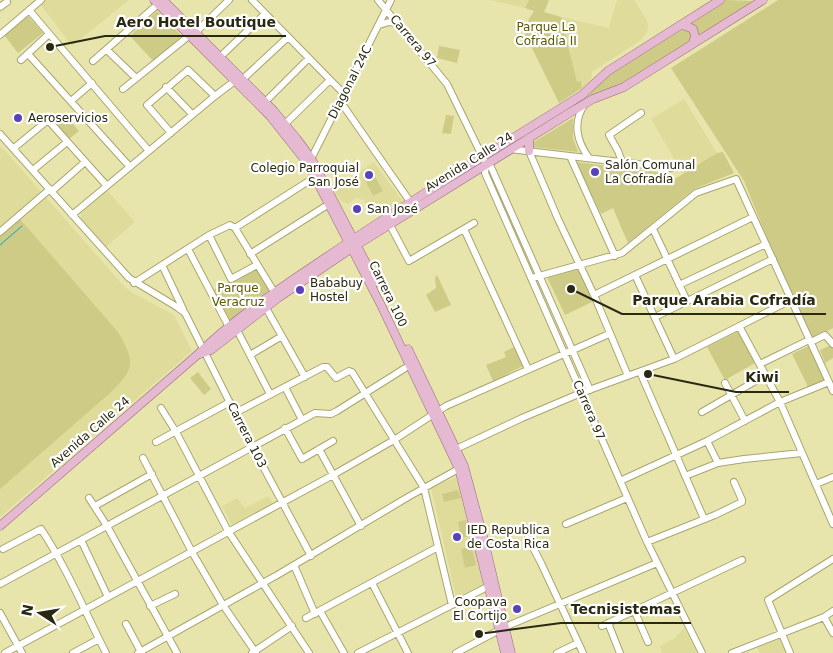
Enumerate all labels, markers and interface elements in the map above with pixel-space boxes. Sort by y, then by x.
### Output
callout: Aero Hotel Boutique [105,7,286,36]
street label: Carrera 97 [387,12,439,70]
text: Aero Hotel Boutique [116,14,276,30]
park label: Parque La Cofradía II [515,20,577,48]
street label: Diagonal 24C [325,43,375,121]
place label: Aeroservicios [28,111,108,125]
marker: Aeroservicios [12,112,24,124]
street label: Avenida Calle 24 [423,129,515,195]
place label: Salón Comunal La Cofradía [605,158,695,186]
place label: Colegio Parroquial San José [250,161,359,189]
marker: Salón Comunal La Cofradía [589,166,601,178]
marker: Colegio Parroquial San José [363,169,375,181]
place label: San José [367,202,418,216]
marker: San José [351,203,363,215]
street label: Carrera 100 [366,259,410,329]
place label: Bababuy Hostel [310,276,363,304]
park label: Parque Veracruz [212,281,264,309]
marker: Bababuy Hostel [294,284,306,296]
callout: Parque Arabia Cofradía [622,285,826,314]
text: Parque Arabia Cofradía [632,292,816,308]
callout: Kiwi [736,363,789,392]
text: Kiwi [745,369,779,385]
street label: Carrera 97 [570,378,608,442]
street label: Avenida Calle 24 [47,394,133,470]
street label: Carrera 103 [225,400,269,470]
place label: IED Republica de Costa Rica [467,523,550,551]
marker: IED Republica de Costa Rica [451,531,463,543]
north arrow [15,588,65,638]
callout: Tecnisistemas [561,594,691,623]
place label: Coopava El Cortijo [453,595,507,623]
text: Tecnisistemas [571,601,681,617]
text: N [18,603,36,618]
marker: Coopava El Cortijo [511,603,523,615]

